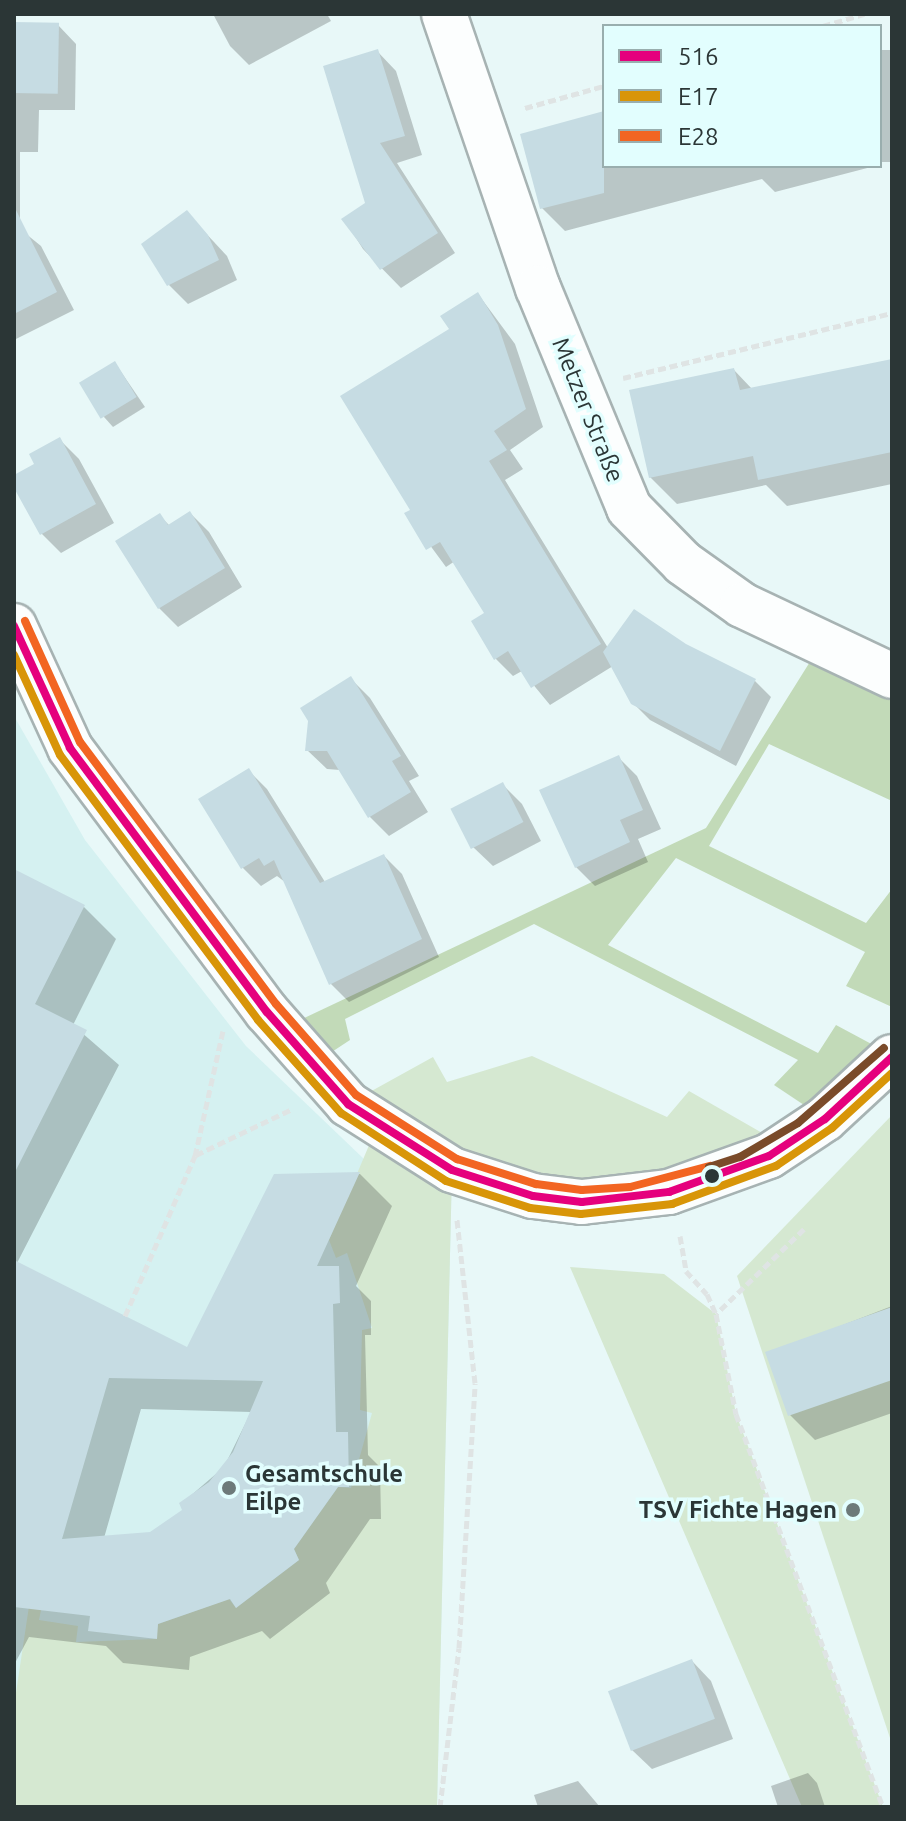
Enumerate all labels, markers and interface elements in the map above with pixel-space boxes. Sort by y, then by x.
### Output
legend [602,24,882,168]
text: 516 [678,43,719,70]
text: E17 [678,83,719,110]
text: E28 [678,123,719,150]
street label: Metzer Straße [546,334,630,486]
unlabelled marker [704,1168,720,1184]
place label: Gesamtschule Eilpe [245,1460,403,1516]
marker: Gesamtschule Eilpe [220,1479,238,1497]
place label: TSV Fichte Hagen [639,1496,837,1524]
marker: TSV Fichte Hagen [844,1501,862,1519]

